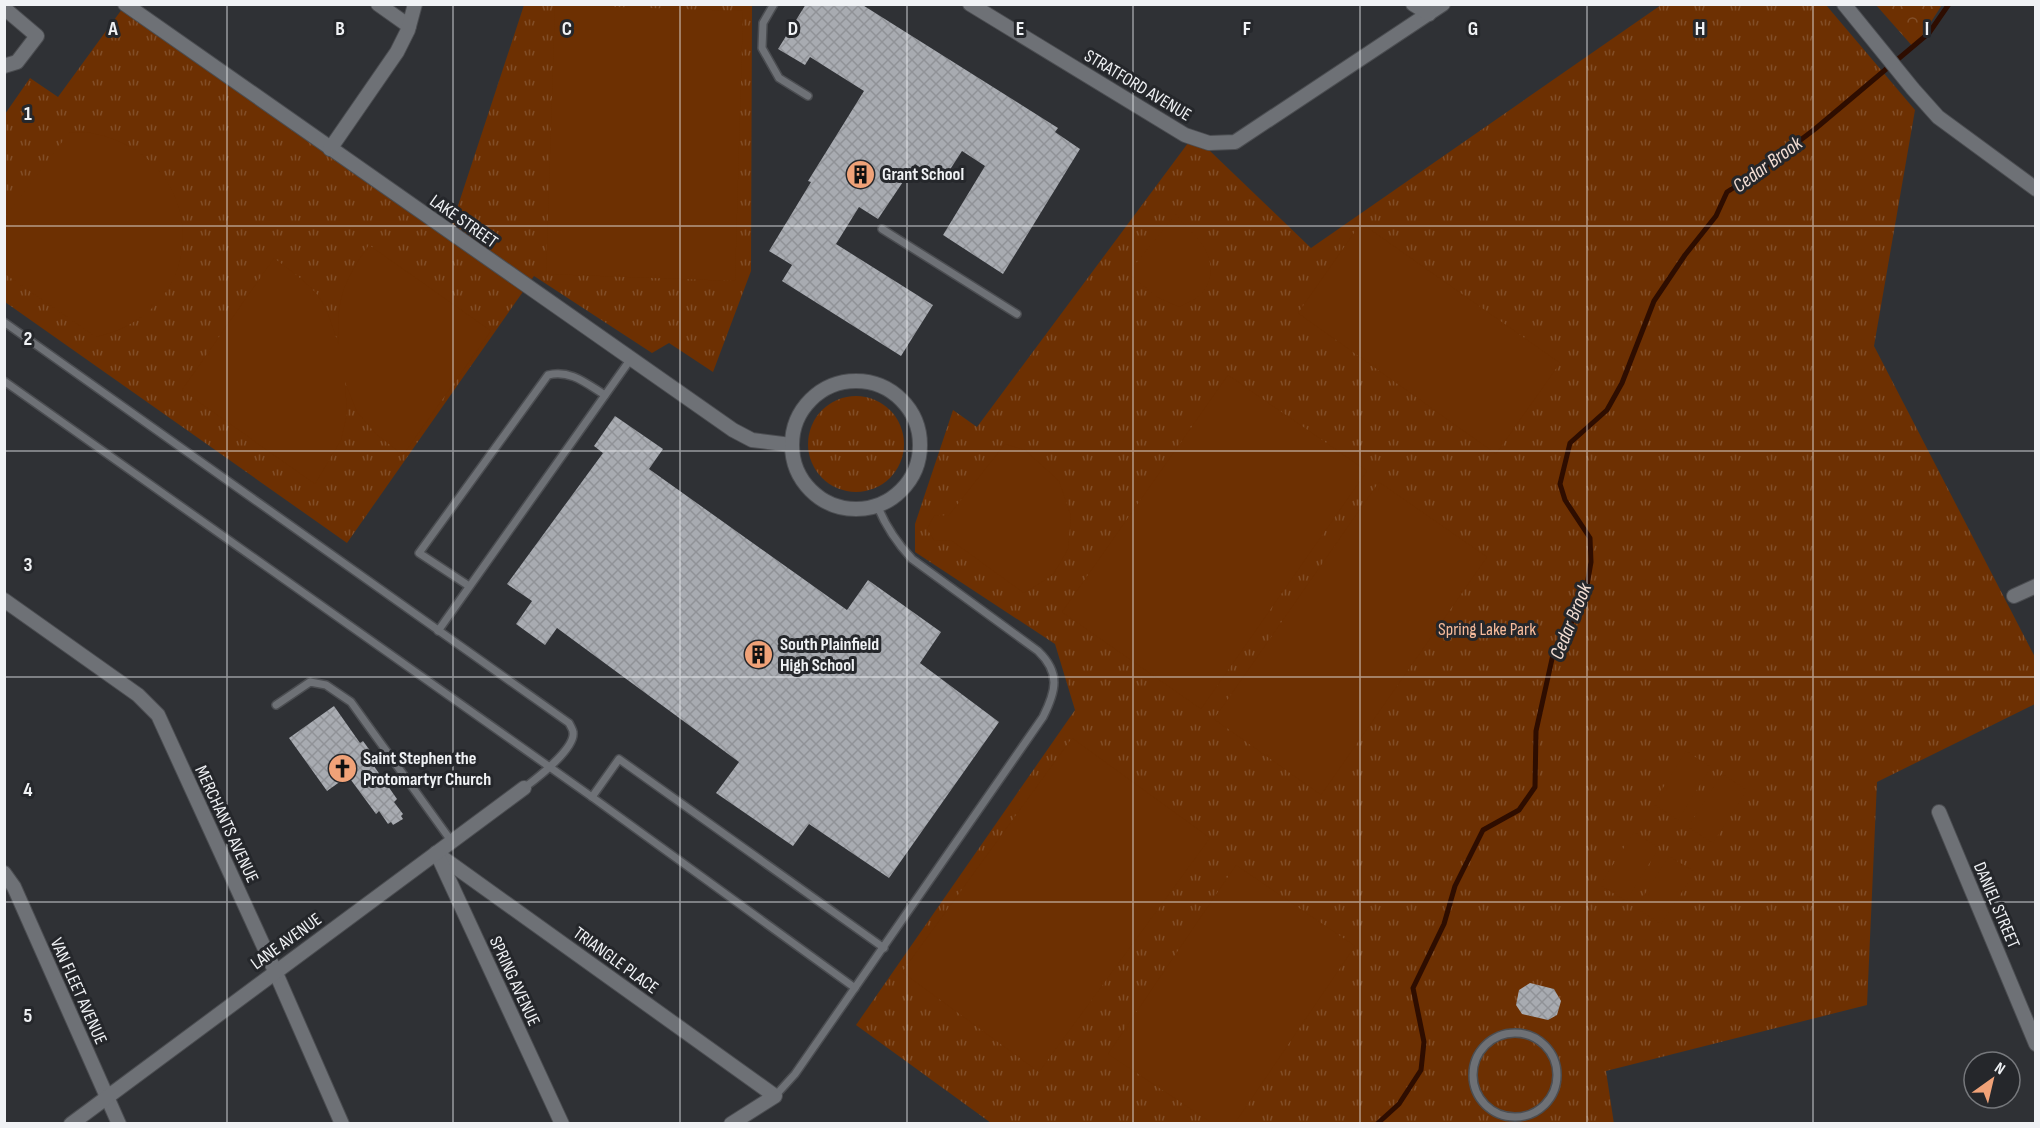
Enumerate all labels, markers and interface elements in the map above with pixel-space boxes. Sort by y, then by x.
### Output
text: A [107,17,118,41]
text: B [335,17,345,41]
text: C [562,17,572,41]
text: D [788,17,798,41]
text: E [1016,17,1024,41]
text: F [1243,17,1251,41]
text: G [1468,17,1478,41]
text: H [1695,17,1705,41]
text: I [1925,17,1929,41]
street label: STRATFORD AVENUE [1080,45,1195,126]
text: 1 [24,102,32,126]
water label: Cedar Brook [1728,131,1807,198]
building icon: Grant School [845,158,877,190]
place label: Grant School [882,164,964,185]
street label: LAKE STREET [426,190,502,252]
text: 2 [24,327,32,351]
text: 3 [24,553,33,577]
water label: Cedar Brook [1545,579,1597,663]
park label: Spring Lake Park [1438,619,1536,640]
place label: South Plainfield High School [780,634,879,676]
building icon: South Plainfield High School [743,638,775,670]
place label: Saint Stephen the Protomartyr Church [363,748,491,790]
church icon: Saint Stephen the Protomartyr Church [326,752,358,784]
street label: MERCHANTS AVENUE [190,762,263,886]
text: 4 [23,778,33,802]
street label: DANIEL STREET [1969,859,2024,951]
street label: LANE AVENUE [247,909,326,974]
street label: TRIANGLE PLACE [569,922,662,998]
street label: SPRING AVENUE [485,933,544,1029]
street label: VAN FLEET AVENUE [46,935,111,1048]
text: 5 [24,1004,33,1028]
north arrow [1962,1050,2022,1110]
text: N [1991,1059,2008,1079]

